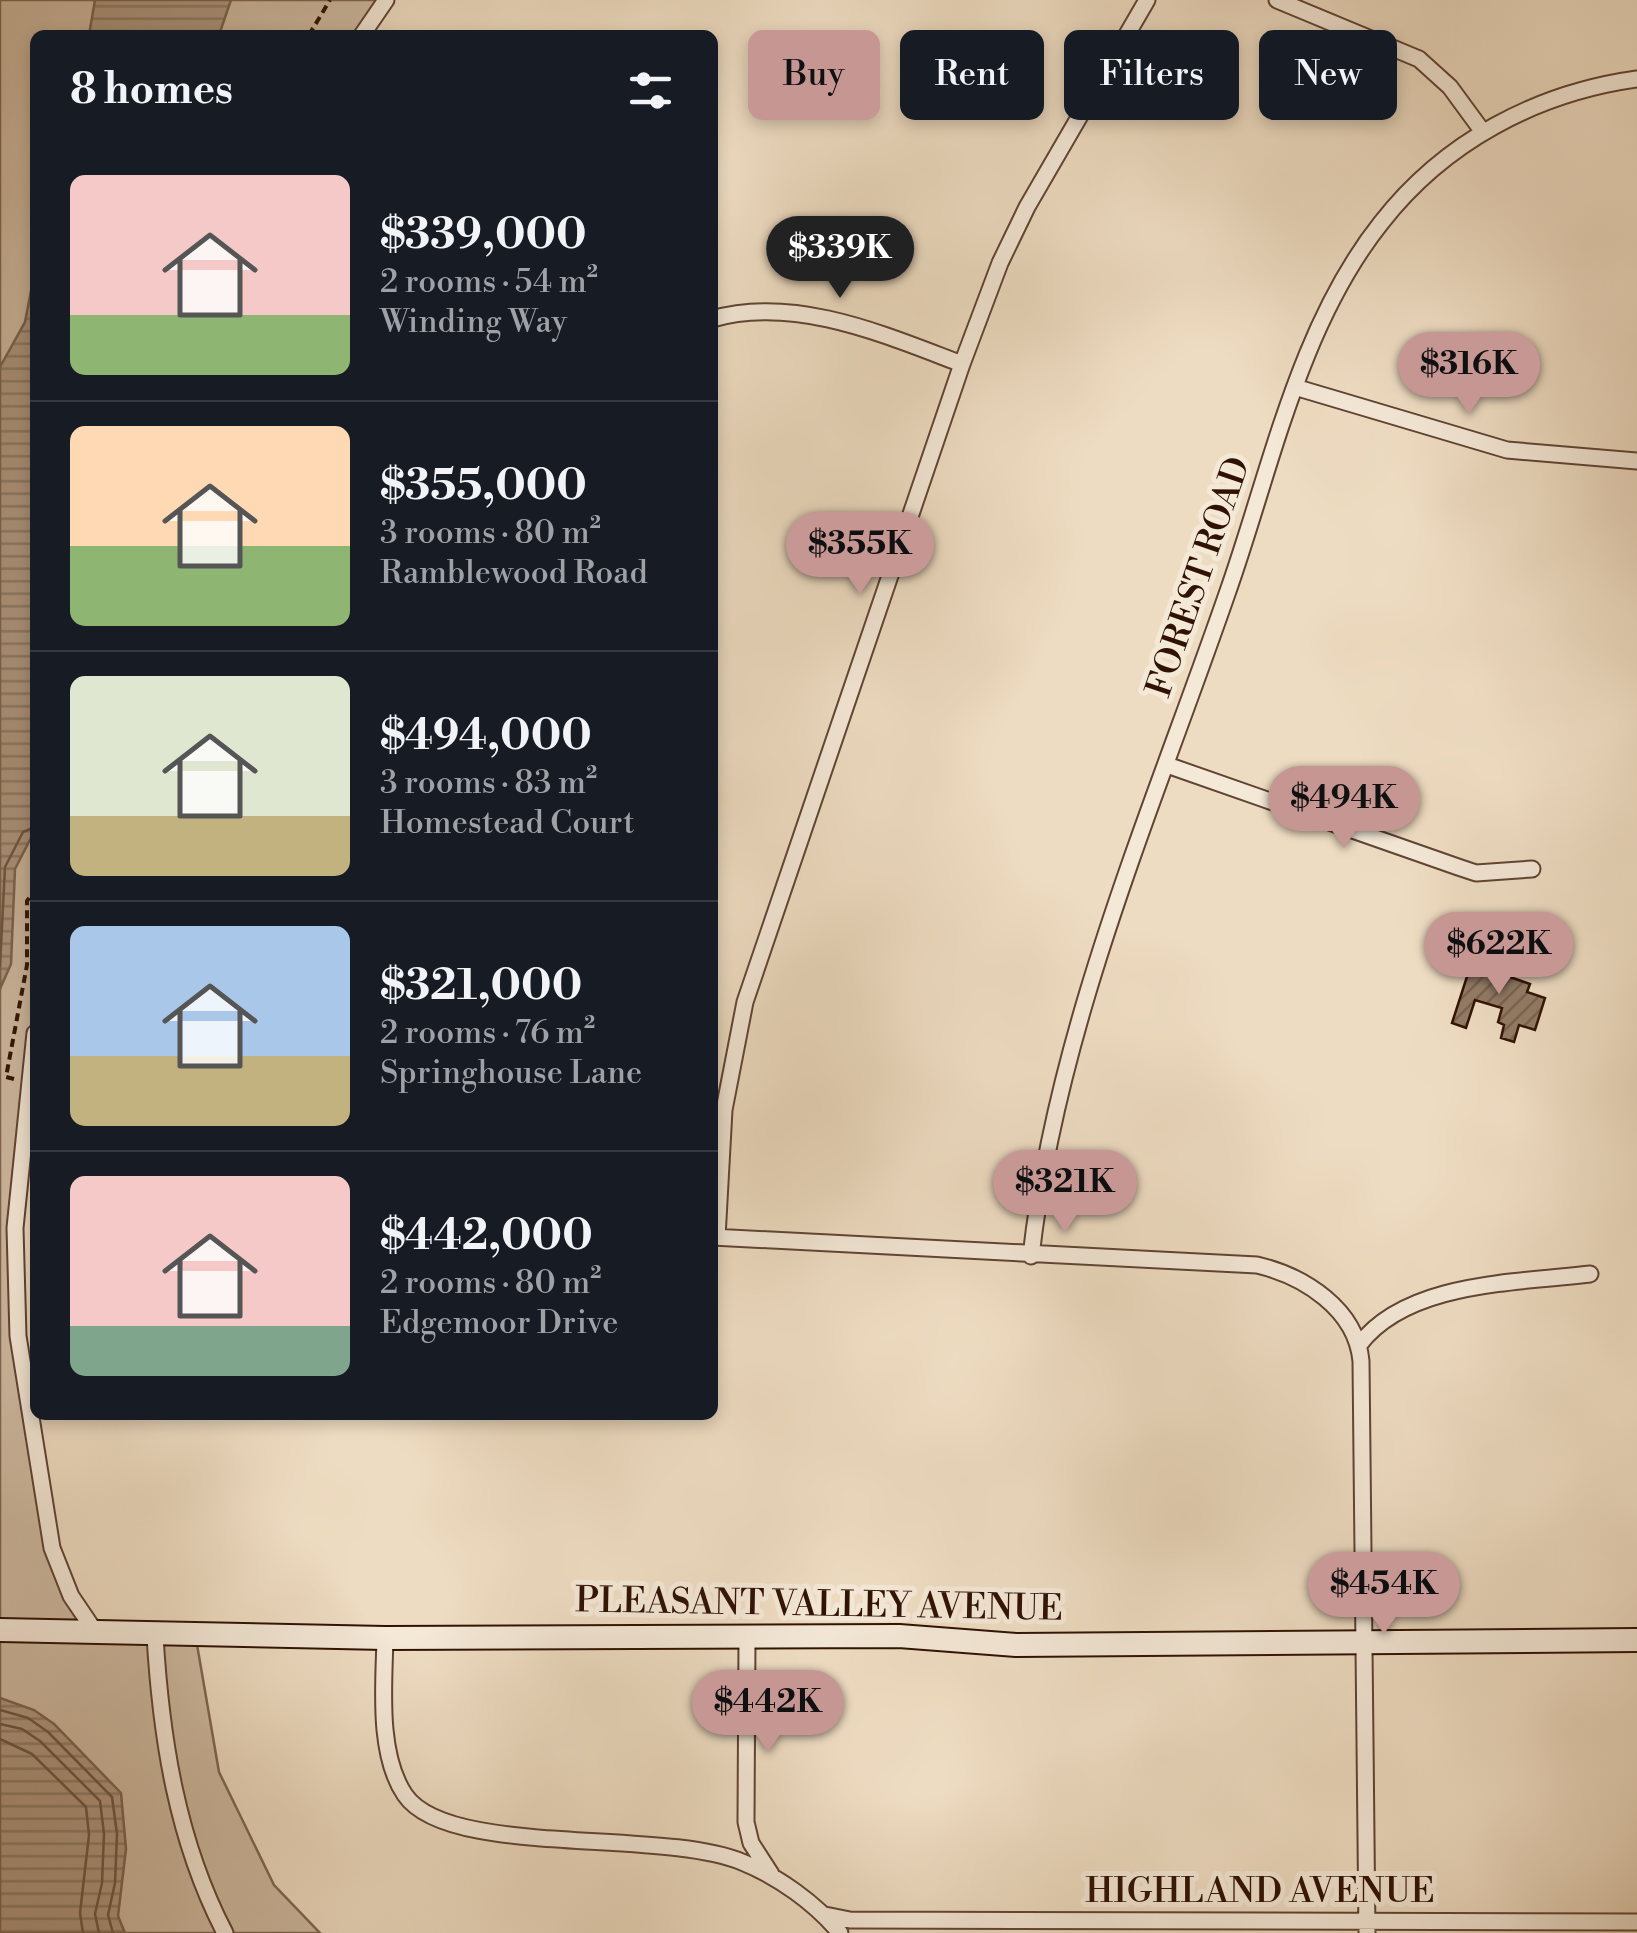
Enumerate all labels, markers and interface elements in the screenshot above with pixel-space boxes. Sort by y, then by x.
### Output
chip: Buy [748,30,880,120]
chip: Rent [900,30,1044,120]
chip: Filters [1064,30,1239,120]
chip: New [1259,30,1397,120]
icon: filters [623,63,678,118]
text: 8 homes [70,64,233,117]
text: $339,000 [380,209,587,262]
icon: home [150,215,270,335]
pin: $339K [770,216,910,301]
text: $339K [788,228,892,268]
text: 2 rooms · 54 m² [380,262,598,302]
text: Winding Way [380,302,567,342]
pin: $316K [1399,332,1539,417]
text: $316K [1420,344,1518,384]
street label: FOREST ROAD [1138,451,1260,703]
text: $355,000 [380,460,587,513]
icon: home [150,466,270,586]
pin: $355K [790,512,930,597]
text: 3 rooms · 80 m² [380,513,601,553]
text: $355K [808,524,912,564]
text: Ramblewood Road [380,553,648,593]
text: $494,000 [380,710,592,763]
icon: home [150,716,270,836]
text: 3 rooms · 83 m² [380,763,597,803]
pin: $494K [1274,766,1414,851]
text: $494K [1290,778,1398,818]
text: Homestead Court [380,803,635,843]
pin: $622K [1429,912,1569,997]
text: $622K [1446,924,1552,964]
text: $321,000 [380,960,582,1013]
icon: home [150,966,270,1086]
text: 2 rooms · 76 m² [380,1013,595,1053]
text: Springhouse Lane [380,1053,642,1093]
pin: $321K [995,1150,1135,1235]
text: $321K [1015,1162,1115,1202]
text: $442,000 [380,1210,593,1263]
icon: home [150,1216,270,1336]
text: 2 rooms · 80 m² [380,1263,601,1303]
text: Edgemoor Drive [380,1303,619,1343]
pin: $454K [1314,1552,1454,1637]
text: $454K [1330,1564,1438,1604]
street label: PLEASANT VALLEY AVENUE [575,1579,1063,1631]
pin: $442K [698,1670,838,1755]
text: $442K [714,1682,822,1722]
street label: HIGHLAND AVENUE [1085,1870,1435,1913]

